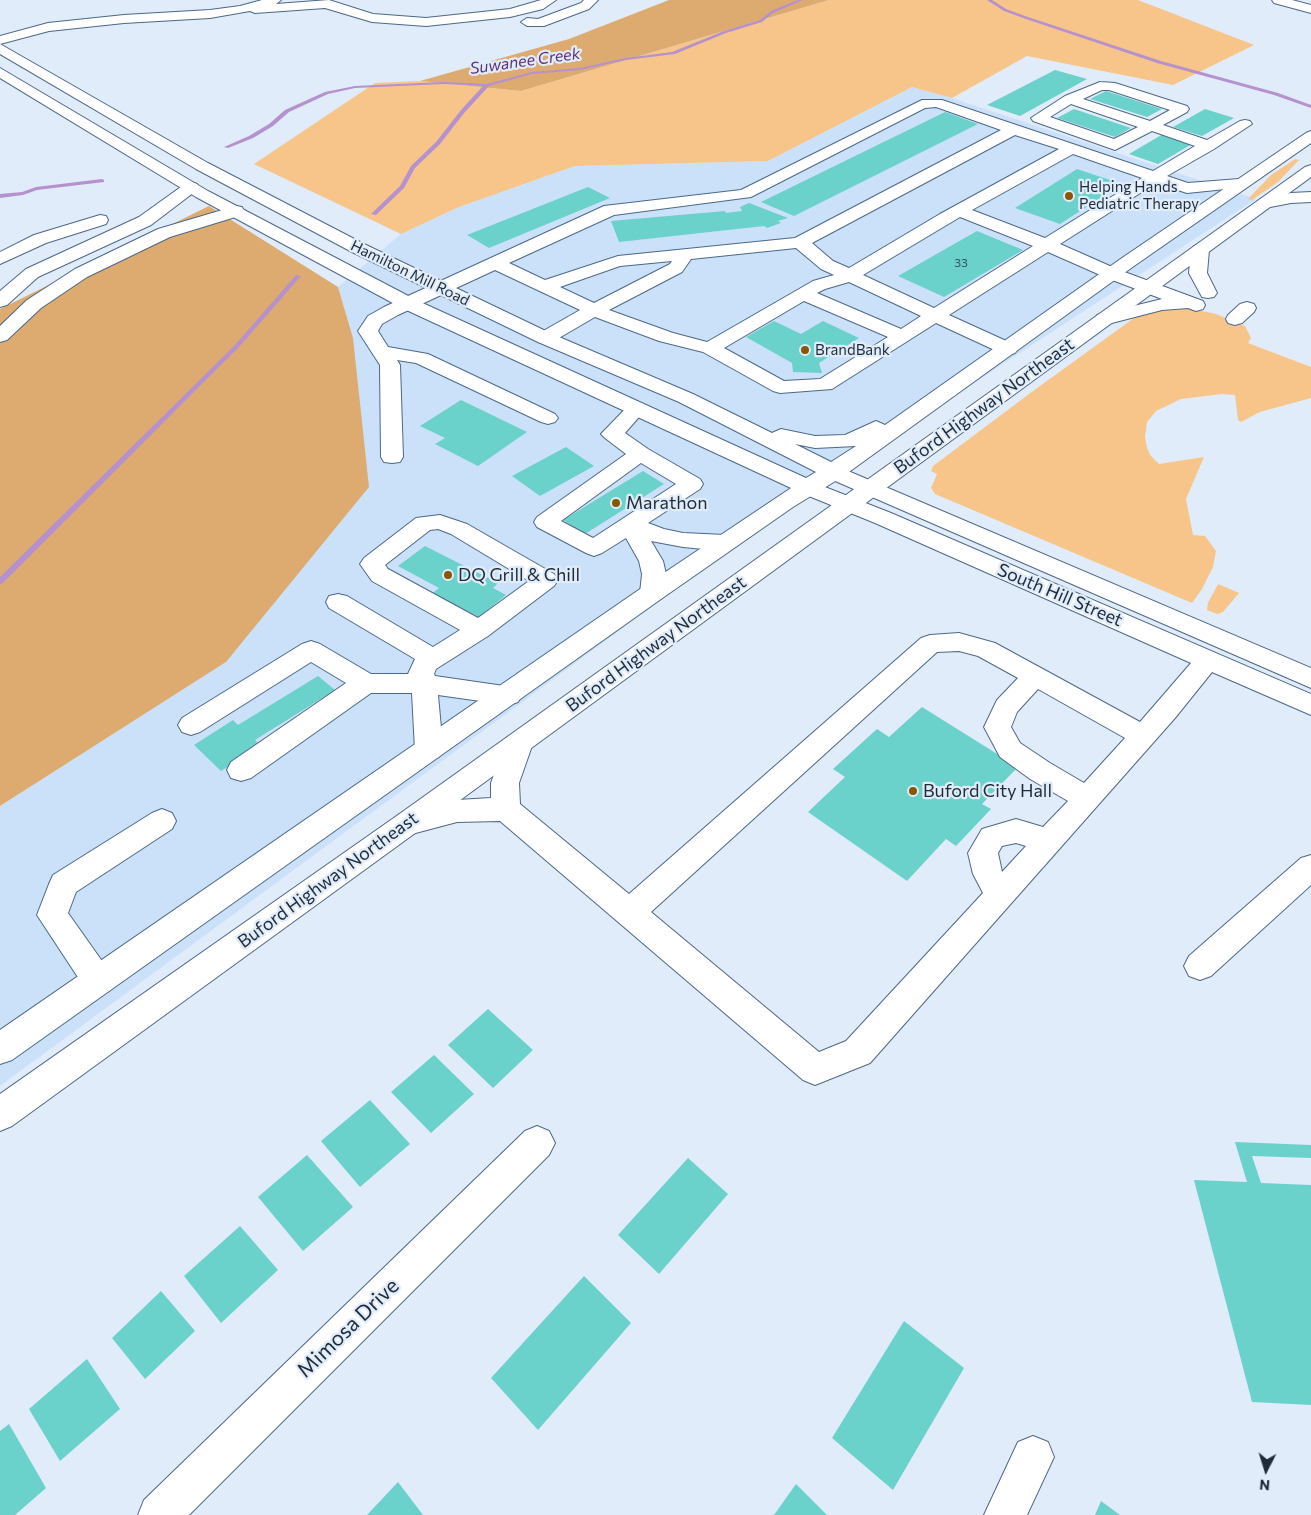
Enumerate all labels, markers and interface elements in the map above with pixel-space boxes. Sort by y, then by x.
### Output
water label: Suwanee Creek [469,44,581,78]
place label: Helping Hands Pediatric Therapy [1079,178,1199,213]
marker: Helping Hands Pediatric Therapy [1063,190,1075,202]
street label: Hamilton Mill Road [348,236,472,310]
house number: 33 [954,256,968,270]
street label: Buford Highway Northeast [890,333,1078,479]
place label: BrandBank [815,341,890,359]
marker: BrandBank [799,344,811,356]
place label: Marathon [626,492,708,514]
marker: Marathon [610,497,622,509]
street label: South Hill Street [994,559,1126,631]
place label: DQ Grill & Chill [458,564,580,586]
marker: DQ Grill & Chill [442,569,454,581]
street label: Buford Highway Northeast [562,571,750,717]
place label: Buford City Hall [923,780,1052,802]
marker: Buford City Hall [907,785,919,797]
street label: Buford Highway Northeast [234,807,422,953]
street label: Mimosa Drive [292,1273,404,1383]
north arrow [1241,1445,1291,1495]
text: N [1259,1477,1271,1494]

